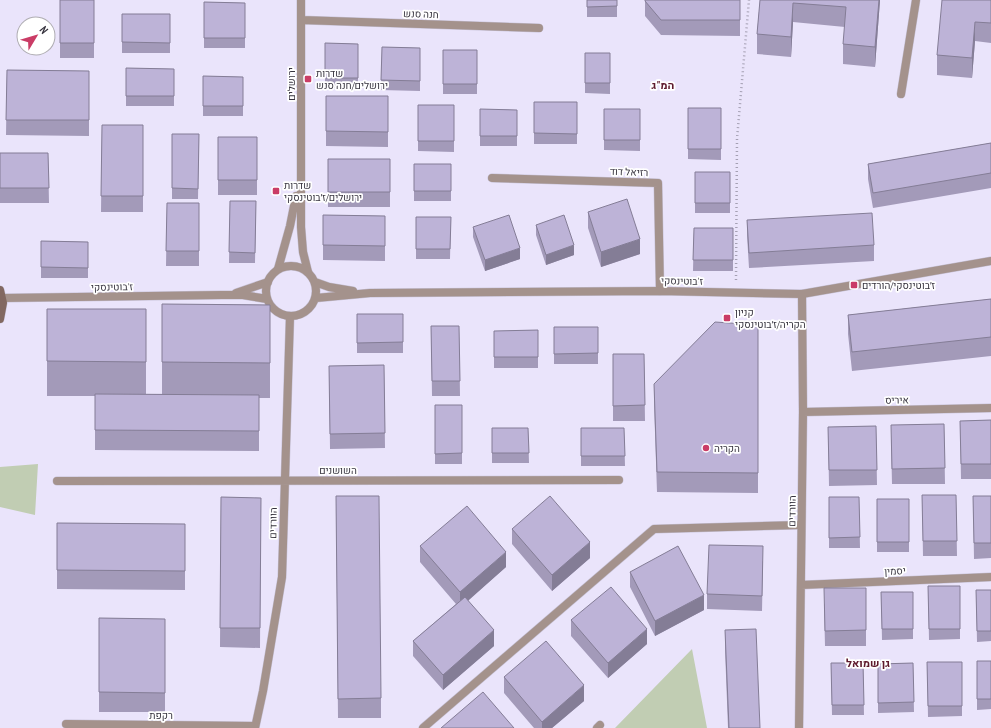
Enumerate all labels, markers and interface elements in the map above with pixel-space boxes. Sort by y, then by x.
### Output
street label: חנה סנש [403,7,439,21]
north arrow [16,16,56,56]
text: N [37,23,51,37]
street label: ירושלים [285,67,298,101]
place label: שדרות ירושלים/חנה סנש [316,67,388,92]
marker: שדרות ירושלים/חנה סנש [303,74,313,84]
district label: המ"ג [652,78,675,92]
street label: רזיאל דוד [610,165,649,179]
place label: שדרות ירושלים/ז׳בוטינסקי [284,179,362,204]
marker: שדרות ירושלים/ז׳בוטינסקי [271,186,281,196]
street label: ז'בוטינסקי [661,274,704,288]
place label: ז׳בוטינסקי/הורדים [862,279,936,292]
street label: ז'בוטינסקי [91,280,134,294]
marker: ז׳בוטינסקי/הורדים [849,280,859,290]
place label: קניון הקריה/ז׳בוטינסקי [735,306,806,331]
marker: קניון הקריה/ז׳בוטינסקי [722,313,732,323]
street label: איריס [885,393,909,407]
place label: הקריה [714,442,740,455]
marker: הקריה [701,443,711,453]
street label: השושנים [319,464,357,477]
street label: הוורדים [785,495,799,527]
street label: הוורדים [266,507,280,539]
street label: יסמין [884,564,906,578]
district label: גן שמואל [846,656,890,670]
street label: רקפת [149,709,173,722]

